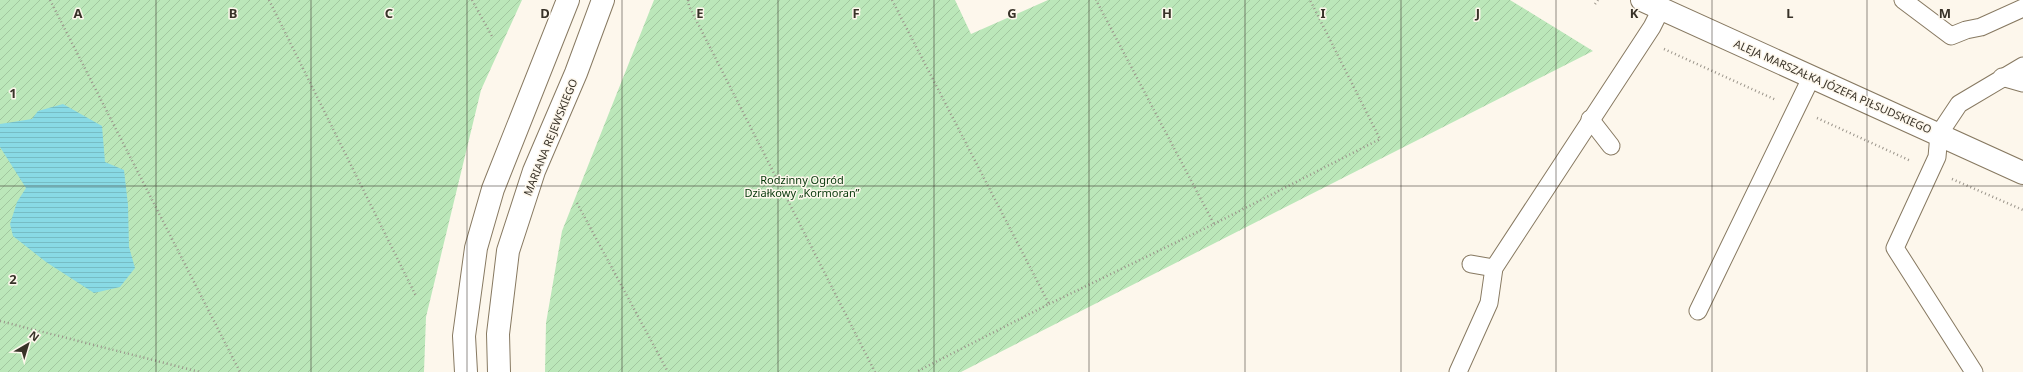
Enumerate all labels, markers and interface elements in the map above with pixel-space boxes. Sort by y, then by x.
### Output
text: A [74,4,83,22]
text: B [229,4,237,22]
text: C [385,4,393,22]
text: D [540,4,550,22]
text: E [696,4,704,22]
text: F [852,4,860,22]
text: G [1007,4,1017,22]
text: H [1162,4,1172,22]
text: I [1320,4,1326,22]
text: J [1475,4,1480,22]
text: K [1630,4,1639,22]
text: L [1786,4,1794,22]
text: M [1939,4,1951,22]
street label: ALEJA MARSZAŁKA JÓZEFA PIŁSUDSKIEGO [1732,35,1934,137]
street label: MARIANA REJEWSKIEGO [520,76,580,198]
text: 1 [9,84,17,102]
park label: Rodzinny Ogród Działkowy „Kormoran” [744,172,860,200]
text: 2 [9,270,17,288]
north arrow [8,324,48,364]
text: N [26,327,43,344]

